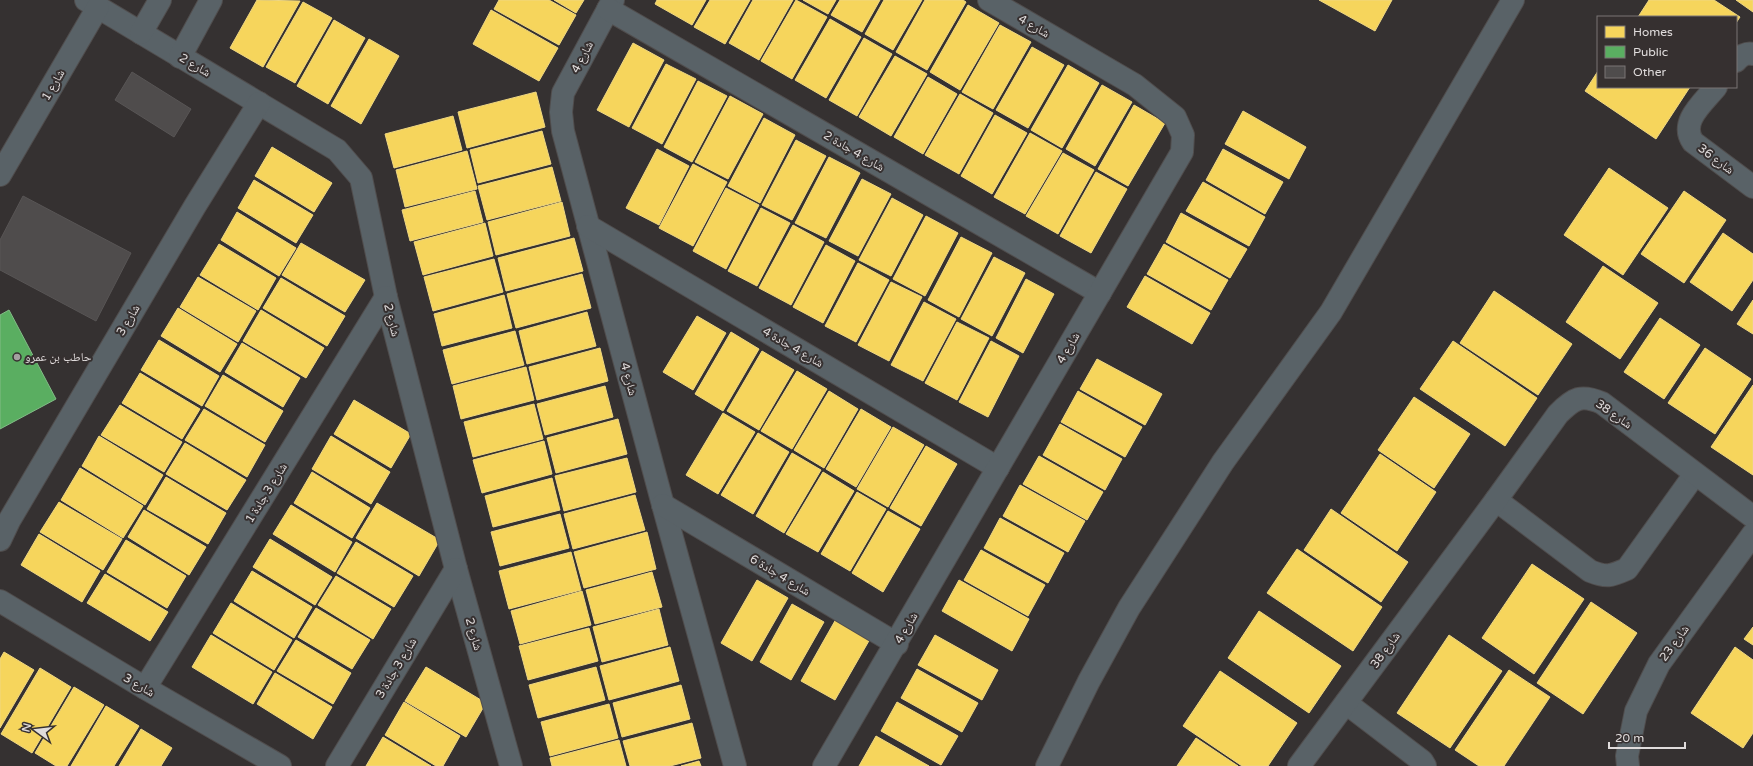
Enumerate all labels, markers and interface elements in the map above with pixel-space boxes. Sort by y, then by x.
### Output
street label: شارع 4 [1016,12,1052,41]
legend [1597,16,1737,88]
text: Homes [1633,25,1673,39]
street label: شارع 4 [568,39,597,76]
text: Public [1633,45,1668,59]
street label: شارع 2 [177,51,213,80]
text: Other [1633,65,1666,79]
street label: شارع 1 [39,67,68,103]
street label: شارع 4 جادة 2 [821,128,887,175]
street label: شارع 36 [1695,141,1737,178]
street label: شارع 3 [113,302,144,338]
street label: شارع 2 [380,302,403,338]
street label: شارع 4 جادة 4 [760,324,826,371]
street label: شارع 4 [1054,330,1083,366]
place label: حاطب بن عمرو [25,350,92,364]
marker: حاطب بن عمرو [12,352,22,362]
street label: شارع 4 [617,361,640,397]
street label: شارع 38 [1593,397,1635,432]
street label: شارع 3 جادة 1 [242,460,291,526]
street label: شارع 4 جادة 6 [747,552,813,599]
street label: شارع 4 [892,610,921,646]
street label: شارع 2 [462,616,485,652]
street label: شارع 23 [1656,622,1693,664]
street label: شارع 38 [1367,629,1404,671]
street label: شارع 3 جادة 3 [373,635,420,701]
street label: شارع 3 [121,671,157,700]
north arrow [16,710,56,750]
text: N [19,722,34,733]
scale bar [1609,724,1685,750]
text: 20 m [1615,731,1644,745]

